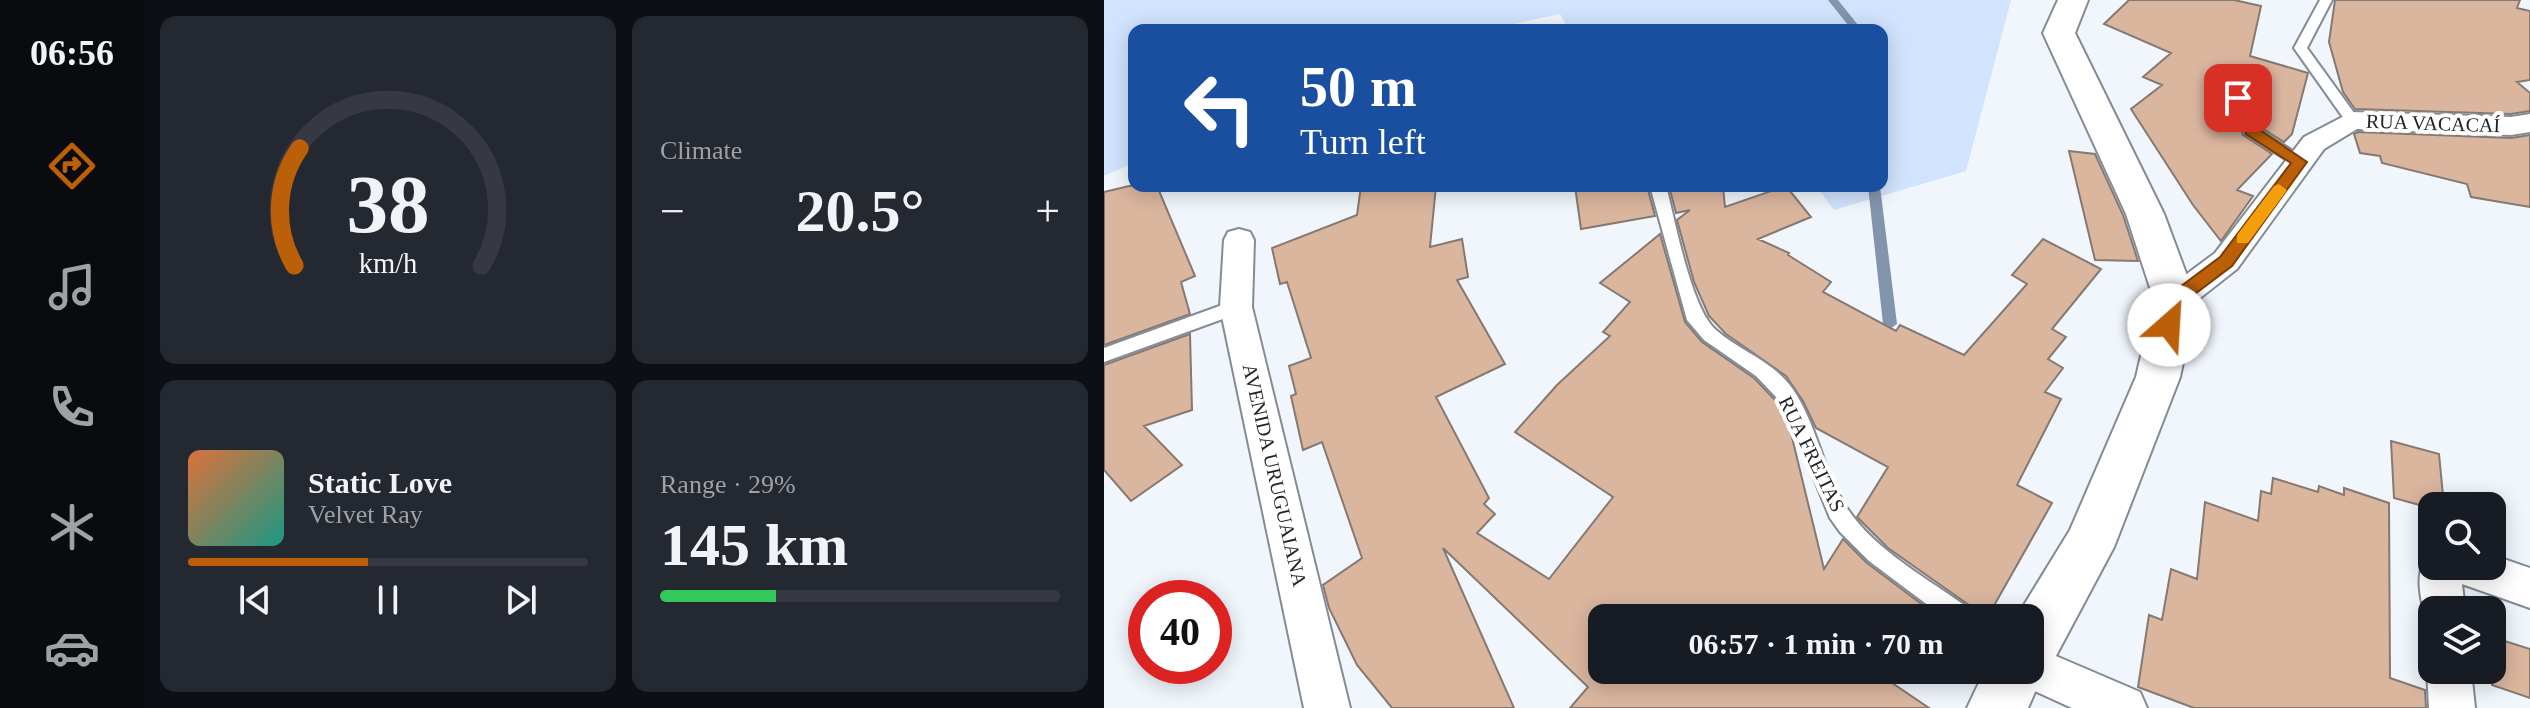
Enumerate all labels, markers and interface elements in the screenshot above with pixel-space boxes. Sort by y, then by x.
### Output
text: 06:56 [30,33,114,73]
icon: left [1168,56,1272,160]
text: 50 m [1300,56,1417,118]
pin [2204,64,2272,132]
icon: arrive [2216,76,2260,120]
street label: RUA VACACAÍ [2366,110,2501,136]
text: Turn left [1300,122,1426,162]
text: Climate [660,136,742,165]
icon: directions [44,138,100,194]
text: 38 [346,158,430,250]
text: 20.5° [796,178,925,244]
text: − [660,187,685,236]
text: + [1035,187,1060,236]
text: km/h [359,248,417,279]
icon: music [44,259,100,315]
position arrow [2127,283,2211,367]
street label: AVENIDA URUGUAIANA [1239,361,1311,589]
icon: phone [44,379,100,435]
street label: RUA FREITAS [1775,393,1849,515]
text: Static Love [308,466,452,499]
text: Range · 29% [660,470,796,499]
map controls [2418,492,2506,684]
button: search [2418,492,2506,580]
icon: climate [44,499,100,555]
text: Velvet Ray [308,500,423,529]
text: 145 km [660,512,848,578]
icon: previous [233,578,277,622]
icon: pause [366,578,410,622]
icon: next [499,578,543,622]
speed limit sign: 40 [1128,580,1232,684]
button: layers [2418,596,2506,684]
icon: car [44,620,100,676]
text: 06:57 · 1 min · 70 m [1689,627,1944,660]

